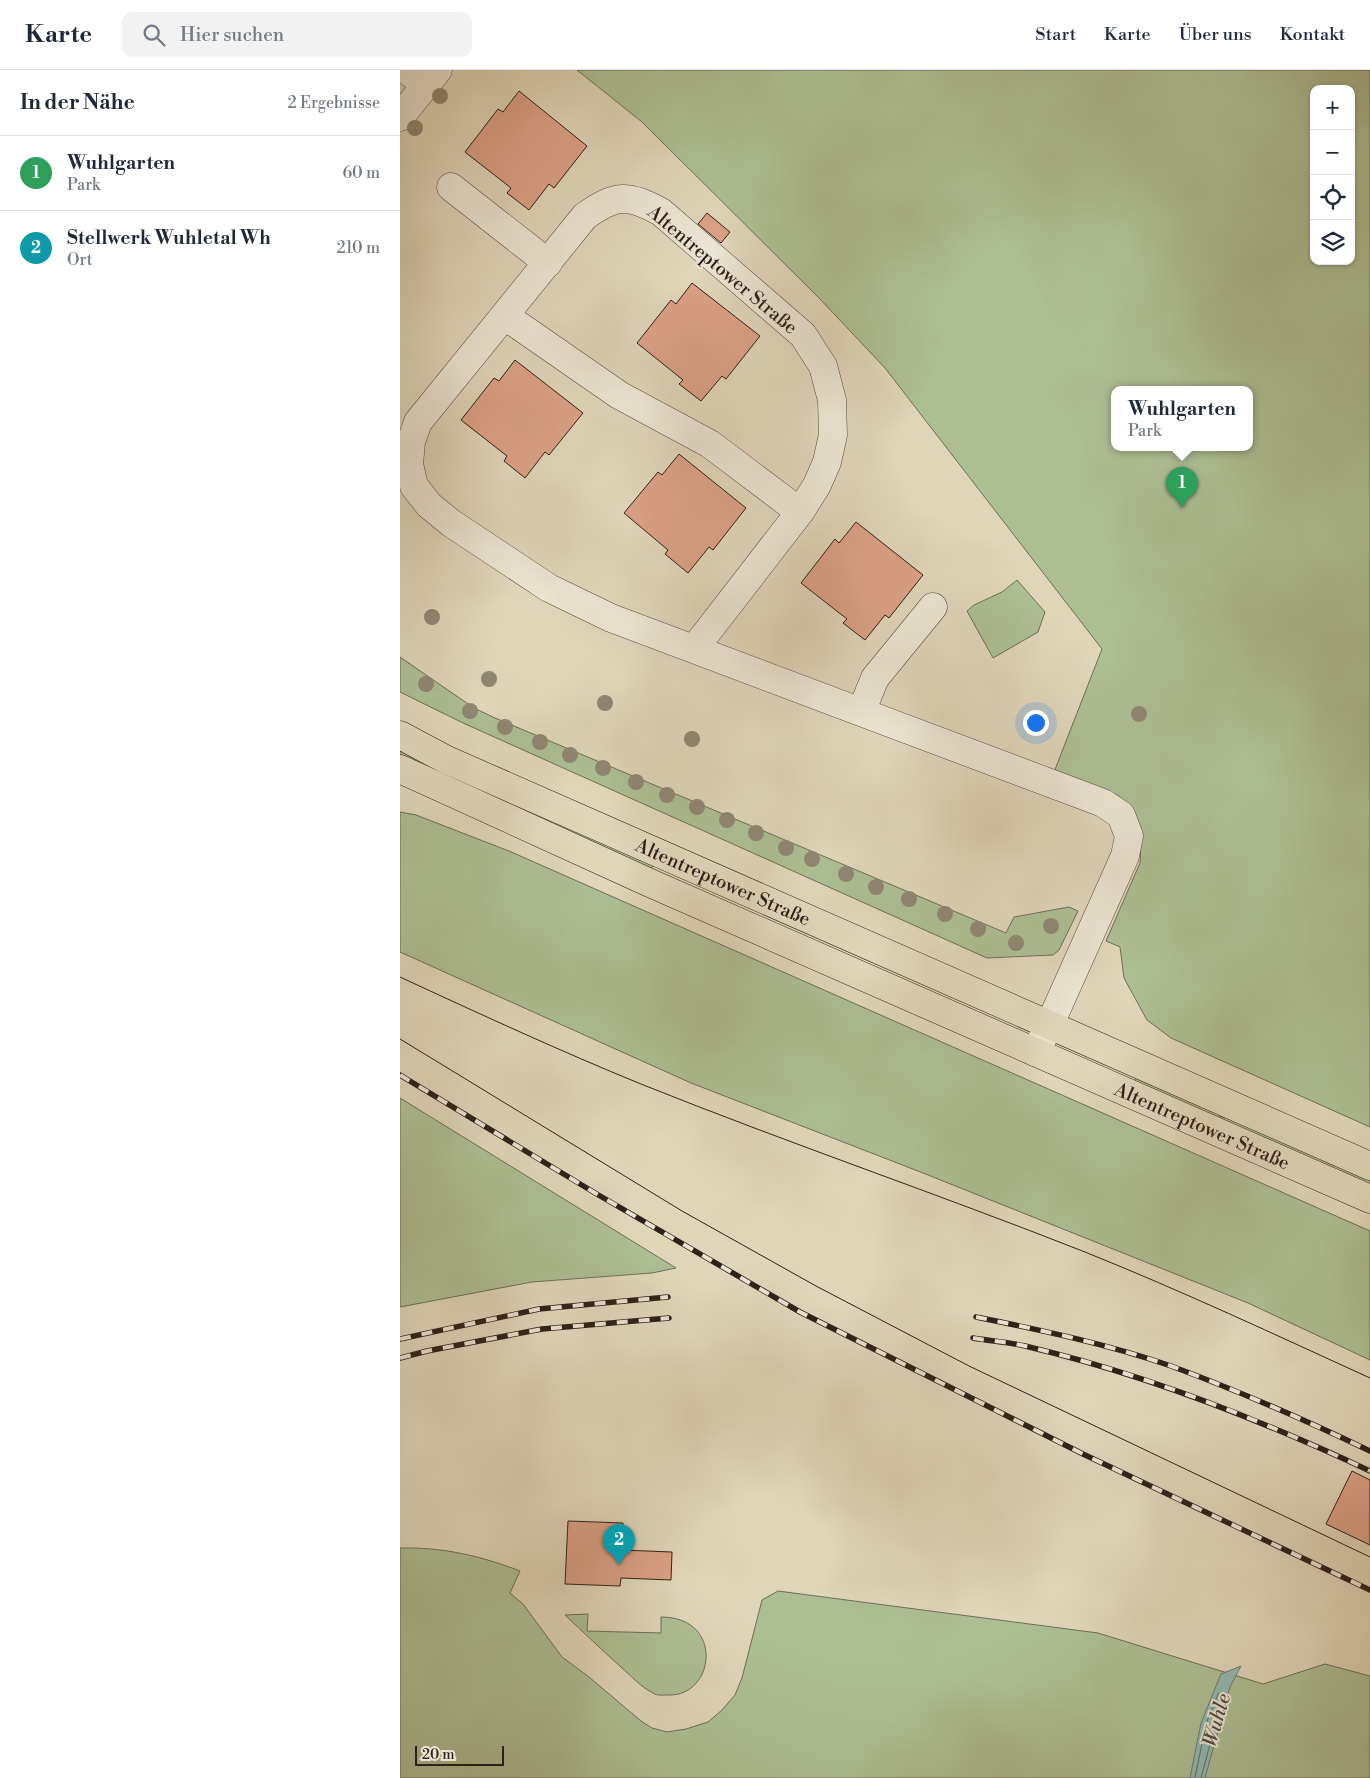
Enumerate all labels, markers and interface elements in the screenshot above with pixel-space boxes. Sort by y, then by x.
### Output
search box [122,12,472,57]
text: Karte [25,20,92,50]
icon: search [140,21,168,49]
text: Hier suchen [180,23,284,47]
text: Start [1035,23,1076,46]
text: Karte [1104,23,1151,46]
text: Über uns [1179,23,1252,46]
text: Kontakt [1280,23,1345,46]
map controls [1310,85,1355,265]
button: + [1310,85,1355,130]
text: In der Nähe [20,90,135,116]
text: 2 Ergebnisse [288,93,380,113]
button: − [1310,130,1355,175]
text: Wuhlgarten [67,151,175,175]
text: 1 [32,163,40,183]
text: 60 m [342,163,380,183]
text: Park [67,175,100,195]
button: locate [1310,175,1355,220]
street label: Altentreptower Straße [642,199,802,340]
button: layers [1310,220,1355,265]
text: Stellwerk Wuhletal Wh [67,226,271,250]
text: 2 [31,238,41,258]
text: 210 m [336,238,380,258]
text: Ort [67,250,93,270]
popup [1111,386,1253,451]
text: Wuhlgarten [1128,397,1236,421]
text: Park [1128,421,1161,441]
pin: 1 [1166,467,1198,508]
your location [1023,710,1049,736]
street label: Altentreptower Straße [631,833,814,931]
street label: Altentreptower Straße [1110,1077,1293,1175]
pin: 2 [603,1524,635,1565]
water label: Wuhle [1198,1690,1237,1750]
scale bar [415,1743,504,1766]
text: 20 m [422,1746,454,1764]

